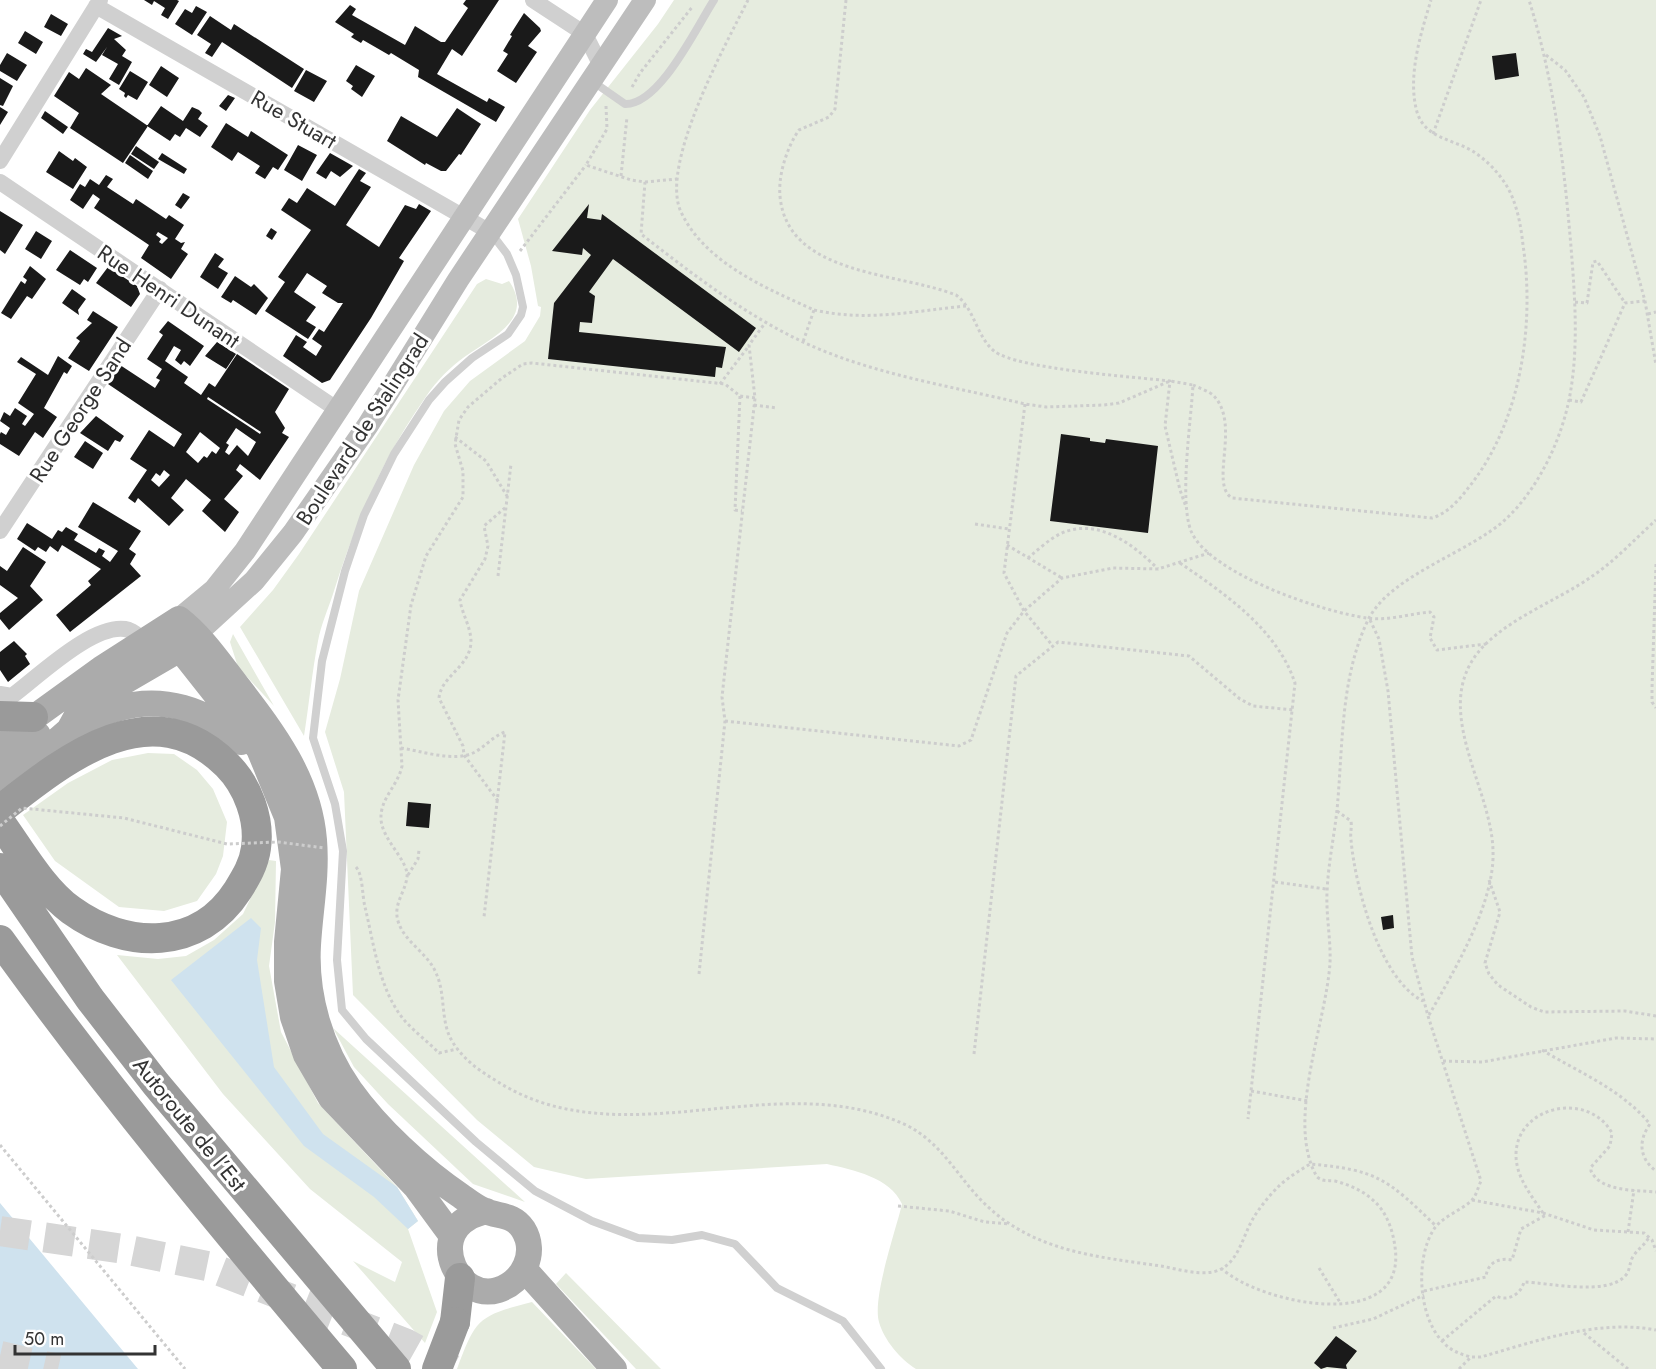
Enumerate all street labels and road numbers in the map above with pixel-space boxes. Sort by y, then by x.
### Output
street label: Rue Stuart [245,82,343,157]
street label: Rue Henri Dunant [91,236,247,356]
street label: Boulevard de Stalingrad [288,327,436,531]
street label: Rue George Sand [21,331,139,489]
street label: Autoroute de l’Est [126,1050,255,1199]

